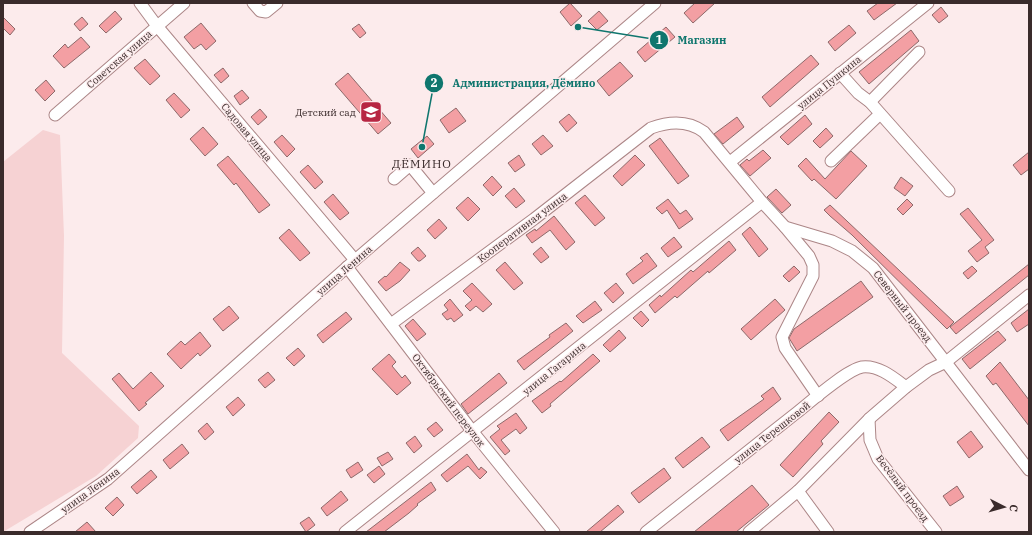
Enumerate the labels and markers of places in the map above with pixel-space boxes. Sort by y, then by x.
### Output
callout: Магазин [649,29,734,52]
callout: Администрация, Дёмино [424,71,603,94]
school or university icon: Детский сад [358,99,384,125]
place label: Детский сад [295,106,356,119]

